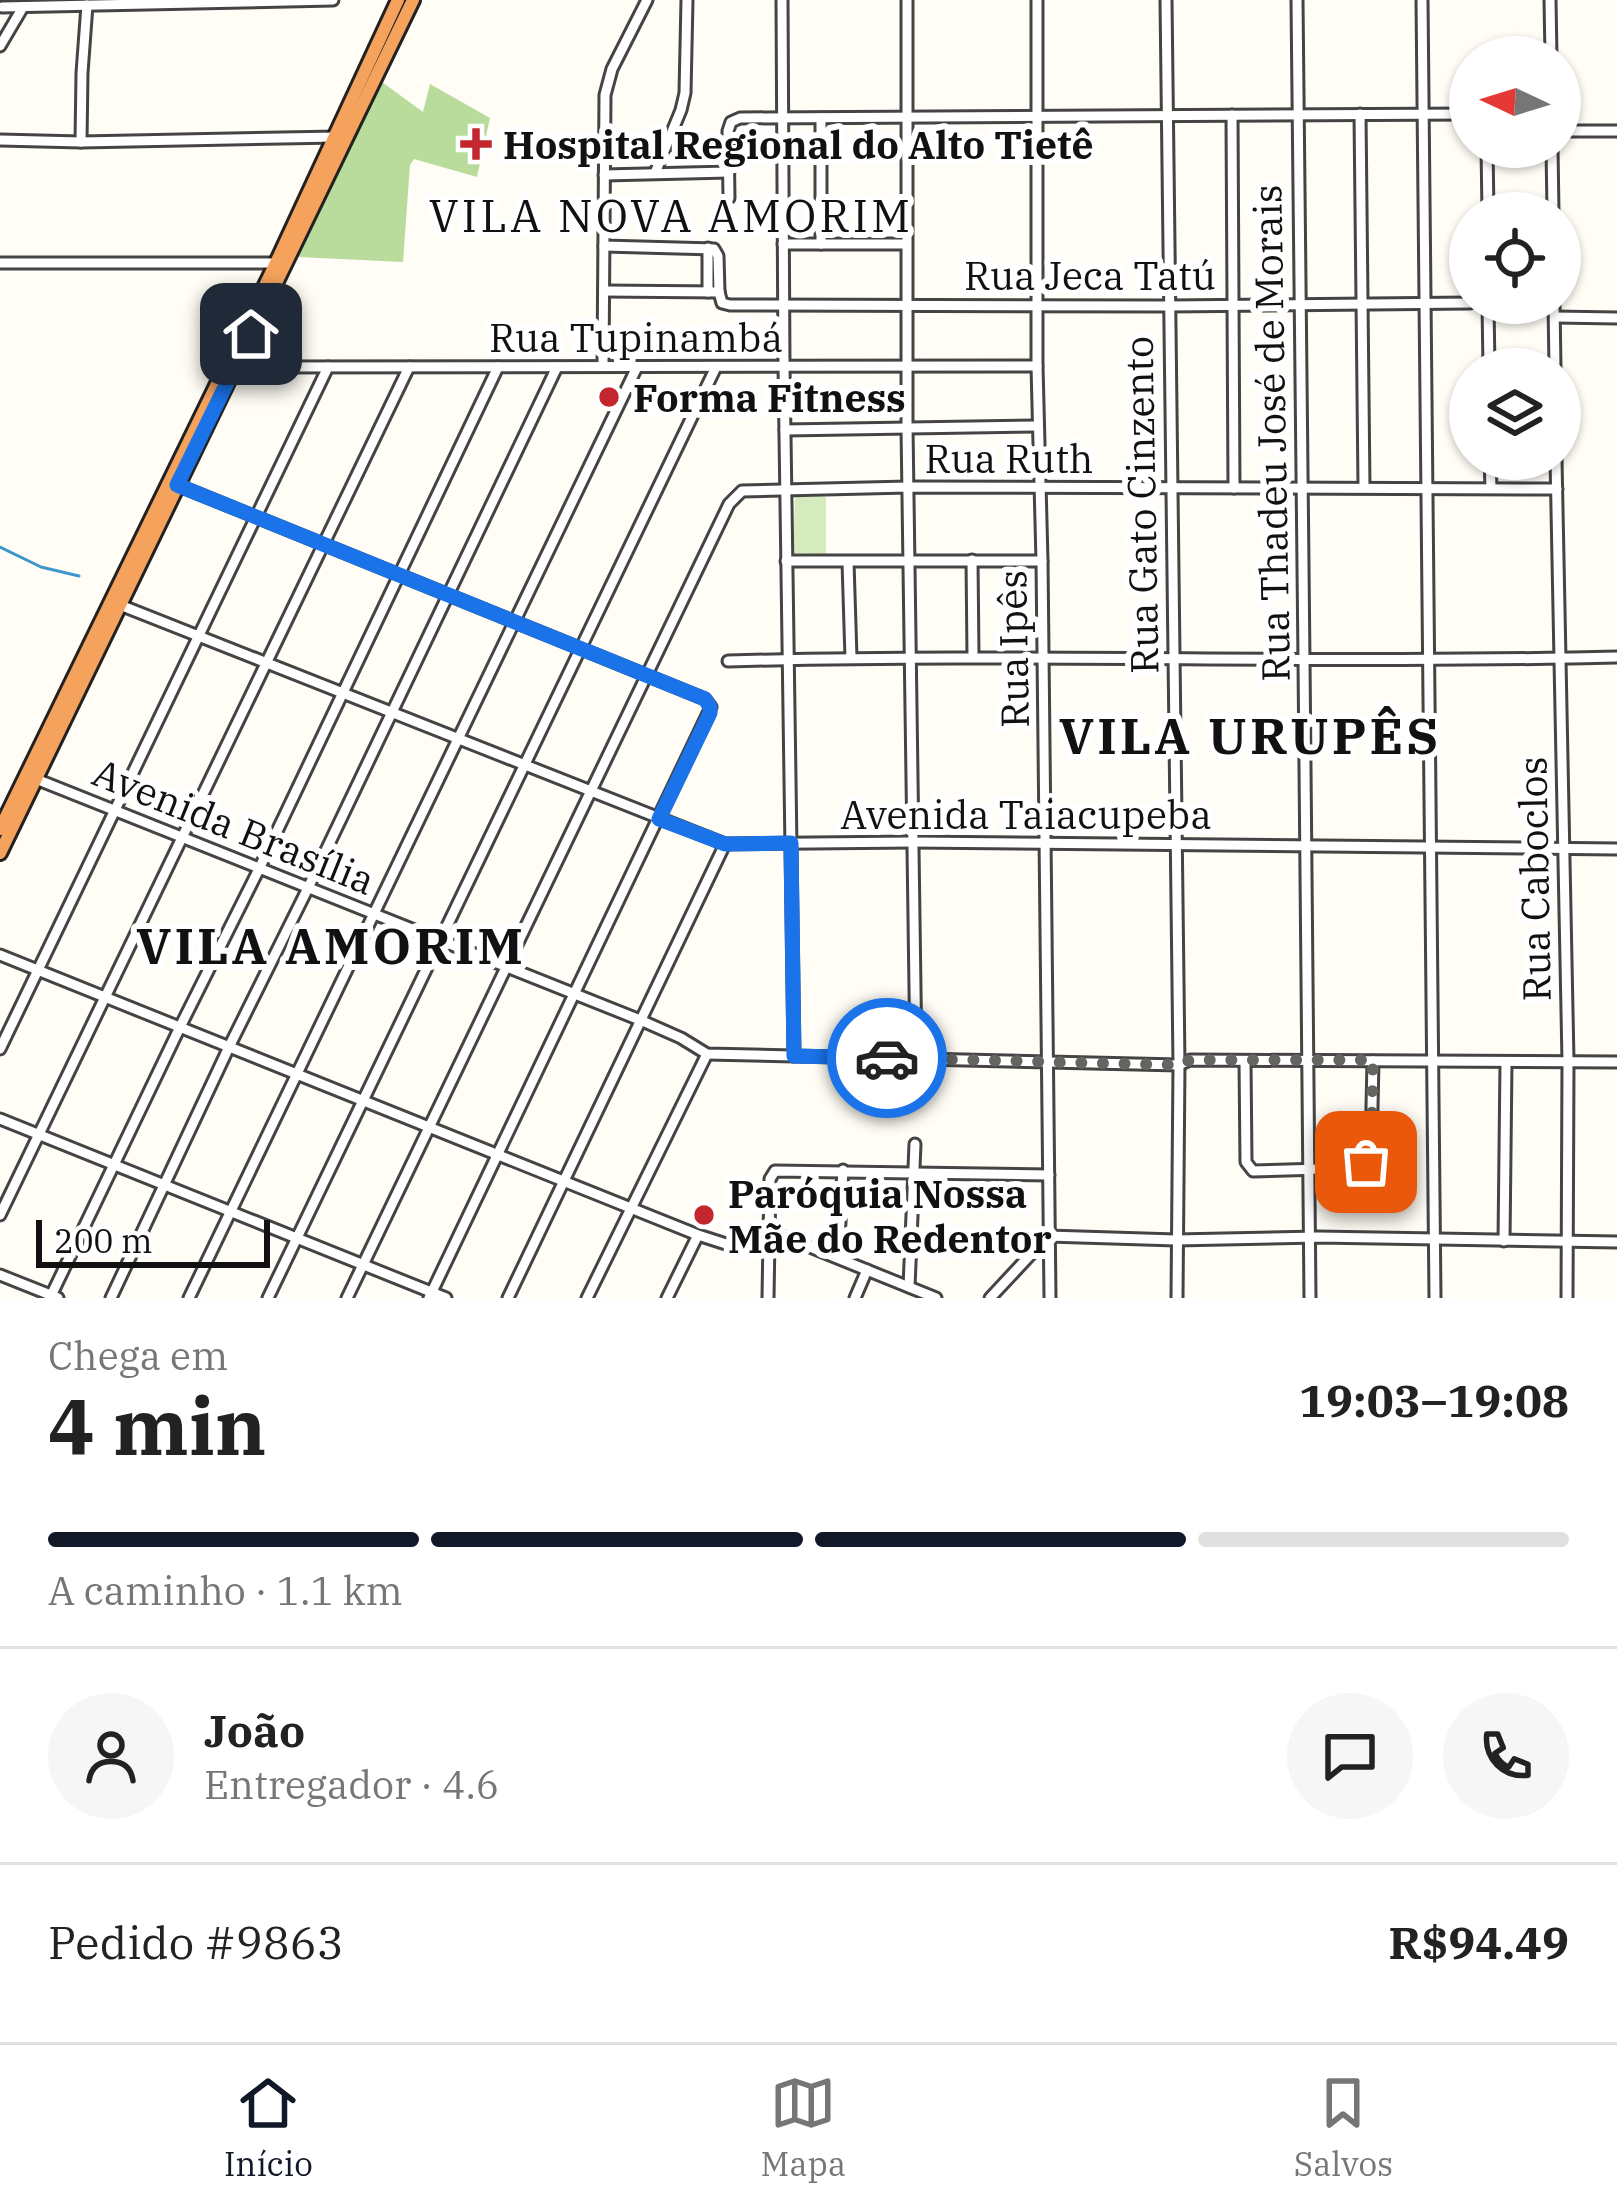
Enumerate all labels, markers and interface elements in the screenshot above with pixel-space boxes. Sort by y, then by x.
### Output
north arrow [1449,36,1581,168]
map controls [1449,36,1581,480]
place label: Hospital Regional do Alto Tietê [503,119,1094,170]
marker: Hospital Regional do Alto Tietê [460,128,492,160]
street label: Rua Thadeu José de Morais [1241,184,1301,682]
district label: VILA NOVA AMORIM [429,186,913,244]
button: locate [1449,192,1581,324]
street label: Rua Jeca Tatú [964,250,1216,301]
pin [200,283,302,385]
icon: home [218,301,284,367]
street label: Rua Tupinambá [489,312,783,363]
street label: Rua Gato Cinzento [1113,335,1169,675]
button: layers [1449,348,1581,480]
place label: Forma Fitness [633,372,906,423]
marker: Forma Fitness [596,384,622,410]
street label: Rua Ruth [925,433,1093,484]
street label: Rua Ipês [986,569,1040,729]
district label: VILA URUPÊS [1059,702,1441,768]
street label: Avenida Brasília [86,746,382,906]
street label: Rua Caboclos [1506,756,1562,1002]
street label: Avenida Taiacupeba [840,789,1212,840]
district label: VILA AMORIM [136,912,526,978]
courier [827,998,947,1118]
icon: car [854,1025,920,1091]
pin [1315,1111,1417,1213]
icon: bag [1333,1129,1399,1195]
place label: Paróquia Nossa Mãe do Redentor [728,1168,1052,1264]
marker: Paróquia Nossa Mãe do Redentor [691,1202,717,1228]
scale bar [36,1214,270,1267]
text: 200 m [54,1219,153,1262]
text: Chega em [48,1330,228,1381]
text: 19:03–19:08 [1299,1371,1569,1429]
text: 4 min [48,1375,266,1476]
text: A caminho · 1.1 km [48,1565,403,1616]
button: person [48,1693,174,1819]
button: chat [1287,1693,1413,1819]
button: phone [1443,1693,1569,1819]
text: João [204,1701,305,1759]
text: Entregador · 4.6 [204,1759,499,1810]
text: Pedido #9863 [48,1913,344,1971]
text: R$94.49 [1388,1913,1569,1971]
tab: Início [224,2070,313,2185]
tab: Mapa [761,2070,846,2185]
tab: Salvos [1294,2070,1393,2185]

